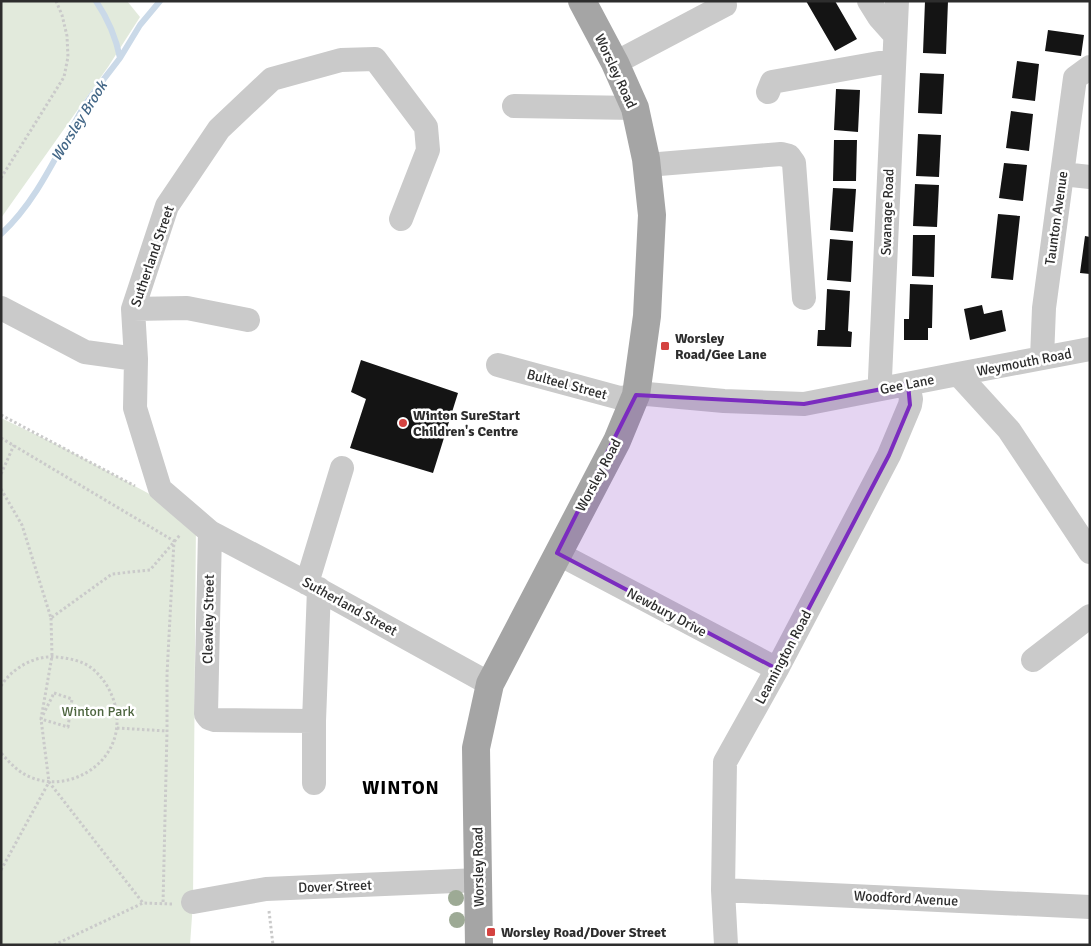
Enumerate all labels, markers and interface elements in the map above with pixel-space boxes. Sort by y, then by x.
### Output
street label: Worsley Road [591,31,640,111]
water label: Worsley Brook [47,76,112,164]
street label: Swanage Road [877,168,898,256]
street label: Taunton Avenue [1041,170,1072,266]
street label: Sutherland Street [127,203,178,309]
place label: Worsley Road/Gee Lane [675,330,767,363]
marker: Worsley Road/Gee Lane [659,340,671,352]
street label: Weymouth Road [975,345,1073,380]
street label: Bulteel Street [525,366,609,403]
street label: Gee Lane [878,371,936,398]
place label: Winton SureStart Children's Centre [413,407,521,440]
marker: Winton SureStart Children's Centre [397,417,409,429]
street label: Worsley Road [572,436,625,515]
street label: Sutherland Street [299,573,400,640]
street label: Cleavley Street [199,574,218,664]
street label: Newbury Drive [624,584,710,641]
street label: Leamington Road [752,607,815,707]
park label: Winton Park [61,703,135,720]
district label: WINTON [362,776,440,800]
street label: Worsley Road [469,827,488,907]
street label: Dover Street [298,877,372,896]
street label: Woodford Avenue [853,887,959,910]
place label: Worsley Road/Dover Street [501,924,667,941]
marker: Worsley Road/Dover Street [485,926,497,938]

